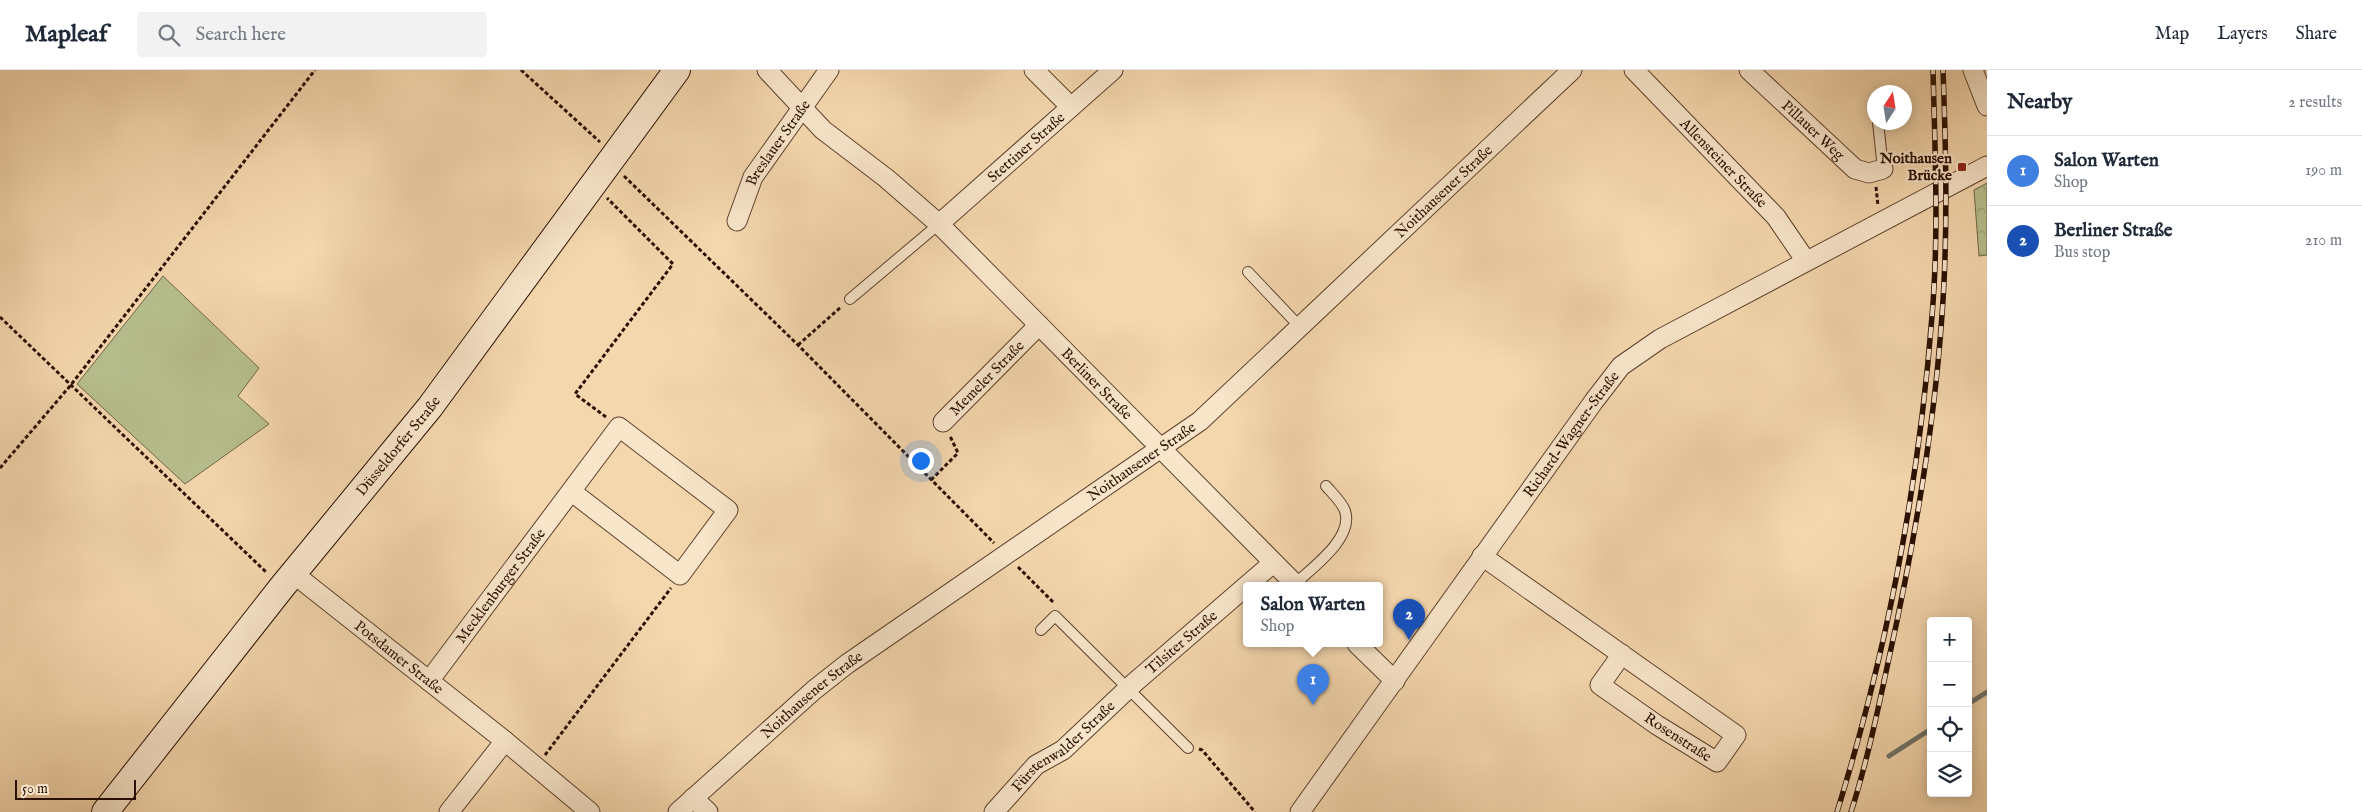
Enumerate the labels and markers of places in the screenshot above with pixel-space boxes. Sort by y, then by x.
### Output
place label: Noithausen Brücke [1879,149,1952,185]
marker: Noithausen Brücke [1956,161,1968,173]
pin: 2 [1393,599,1425,640]
pin: 1 [1297,664,1329,705]

